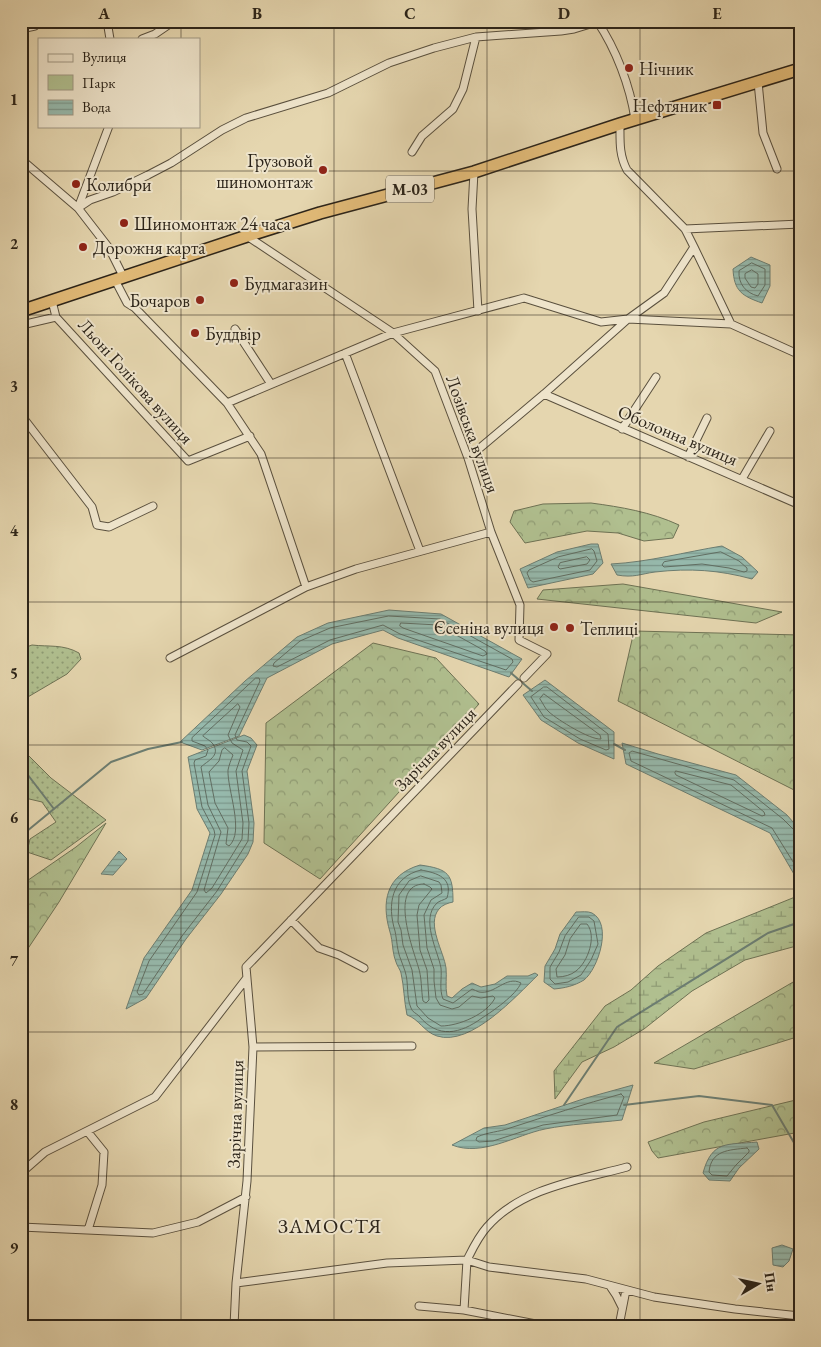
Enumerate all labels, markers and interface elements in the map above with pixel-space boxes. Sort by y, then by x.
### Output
text: A [97,3,110,24]
text: B [252,3,262,24]
text: C [404,3,416,24]
text: D [558,3,570,24]
text: E [712,3,722,24]
legend [38,38,200,128]
text: Вулиця [82,47,127,66]
place label: Нічник [639,57,694,80]
marker: Нічник [623,62,635,74]
text: Парк [82,73,115,92]
text: 1 [10,89,18,110]
place label: Нефтяник [633,94,707,117]
text: Вода [82,97,111,116]
marker: Нефтяник [711,99,723,111]
place label: Грузовой шиномонтаж [216,149,313,193]
marker: Грузовой шиномонтаж [317,164,329,176]
place label: Колибри [86,173,152,196]
road number: М-03 [386,175,434,202]
marker: Колибри [70,178,82,190]
place label: Шиномонтаж 24 часа [134,212,291,235]
marker: Шиномонтаж 24 часа [118,217,130,229]
text: 2 [10,233,19,254]
place label: Дорожня карта [93,236,206,259]
marker: Дорожня карта [77,241,89,253]
place label: Будмагазин [244,272,328,295]
marker: Будмагазин [228,277,240,289]
place label: Бочаров [129,289,190,312]
marker: Бочаров [194,294,206,306]
street label: Льоні Голікова вулиця [73,313,199,449]
place label: Буддвір [205,322,261,345]
marker: Буддвір [189,327,201,339]
street label: Лозівська вулиця [441,372,505,496]
text: 3 [10,376,18,397]
street label: Оболонна вулиця [615,399,741,471]
text: 4 [10,520,19,541]
place label: Єсеніна вулиця [434,616,544,639]
place label: Теплиці [580,617,639,640]
marker: Єсеніна вулиця [548,621,560,633]
marker: Теплиці [564,622,576,634]
text: 5 [10,663,18,684]
street label: Зарічна вулиця [389,702,481,796]
text: 6 [10,807,19,828]
text: 7 [10,950,19,971]
street label: Зарічна вулиця [222,1059,248,1169]
text: 8 [10,1094,18,1115]
district label: ЗАМОСТЯ [278,1213,382,1239]
text: 9 [10,1237,19,1258]
north arrow [734,1260,784,1310]
text: Пн [760,1271,781,1293]

